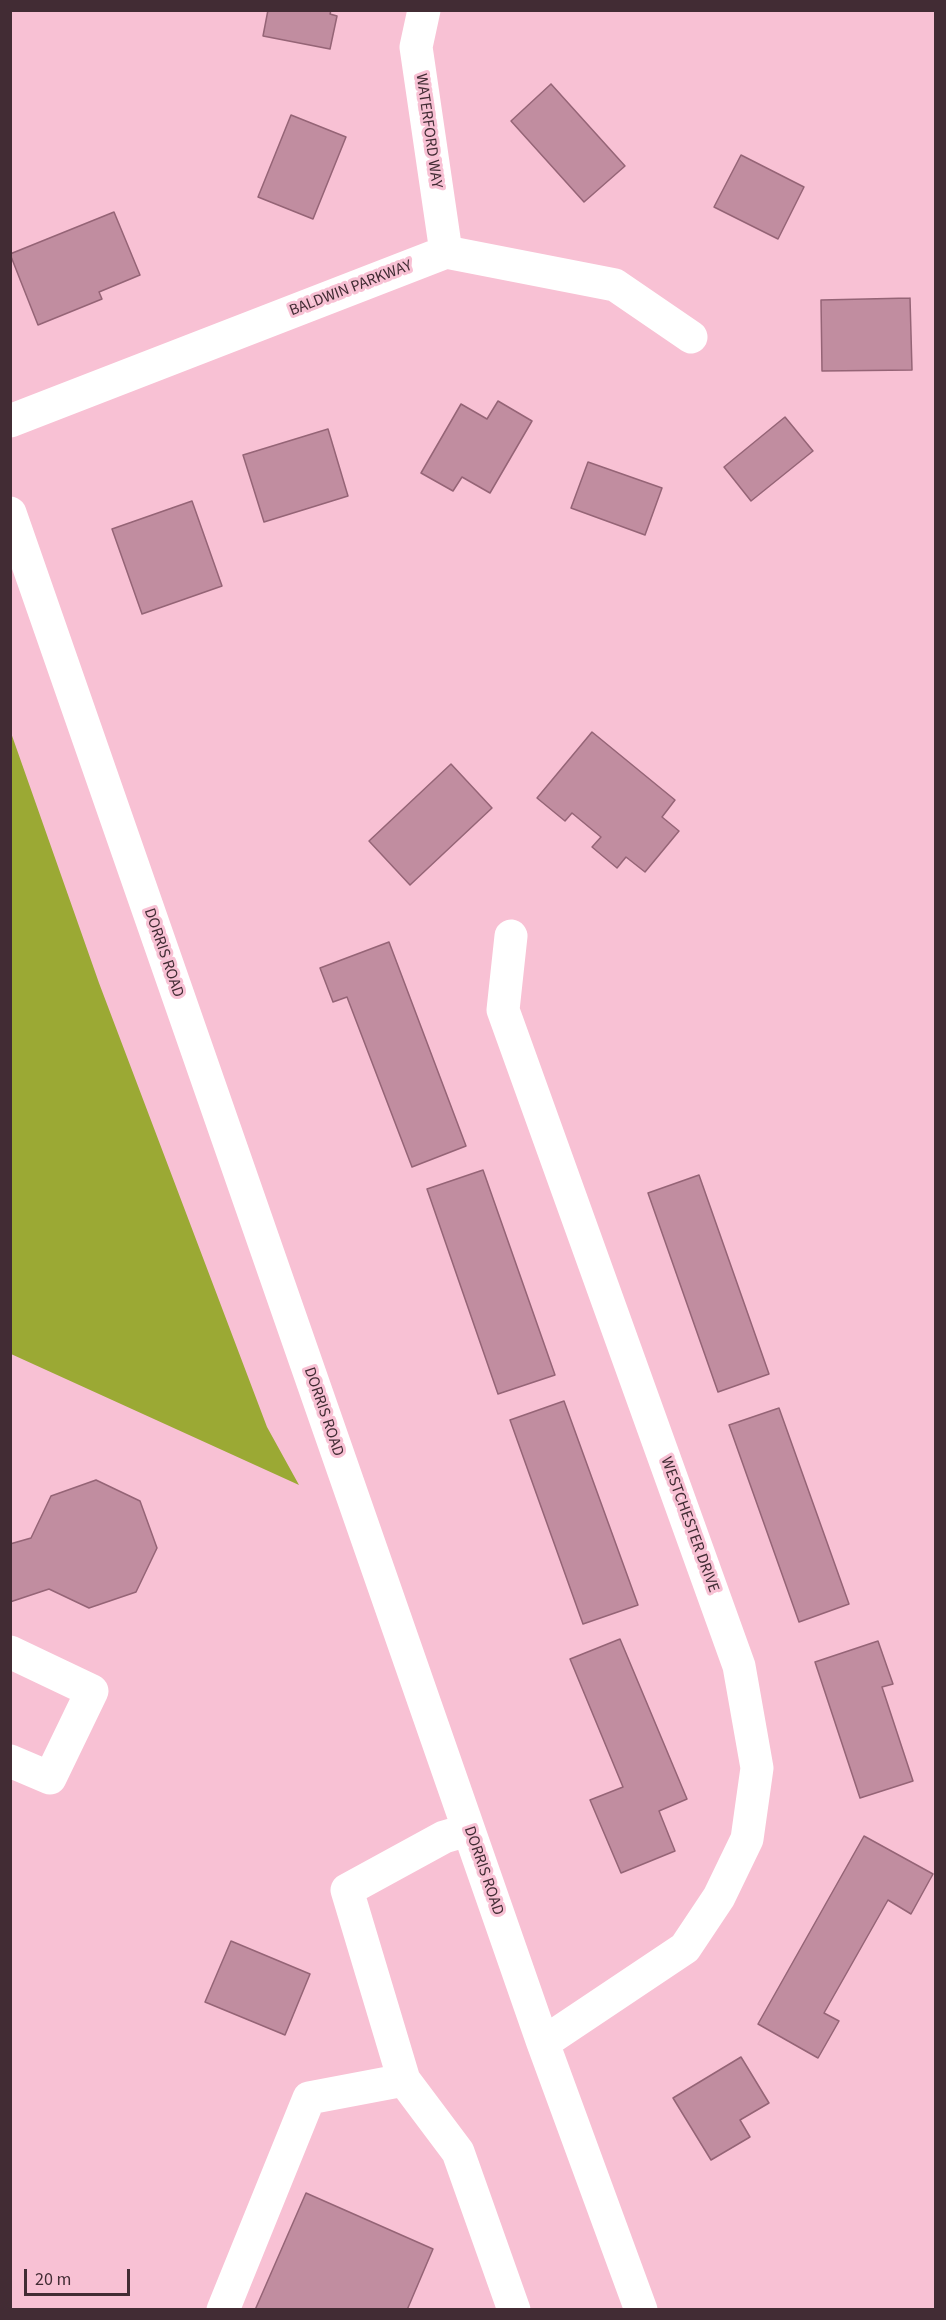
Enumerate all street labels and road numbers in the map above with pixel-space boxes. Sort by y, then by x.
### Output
street label: WATERFORD WAY [410,72,446,190]
street label: BALDWIN PARKWAY [287,257,415,321]
street label: DORRIS ROAD [139,906,187,1000]
street label: DORRIS ROAD [299,1365,347,1459]
street label: WESTCHESTER DRIVE [656,1455,722,1595]
street label: DORRIS ROAD [459,1824,507,1918]

